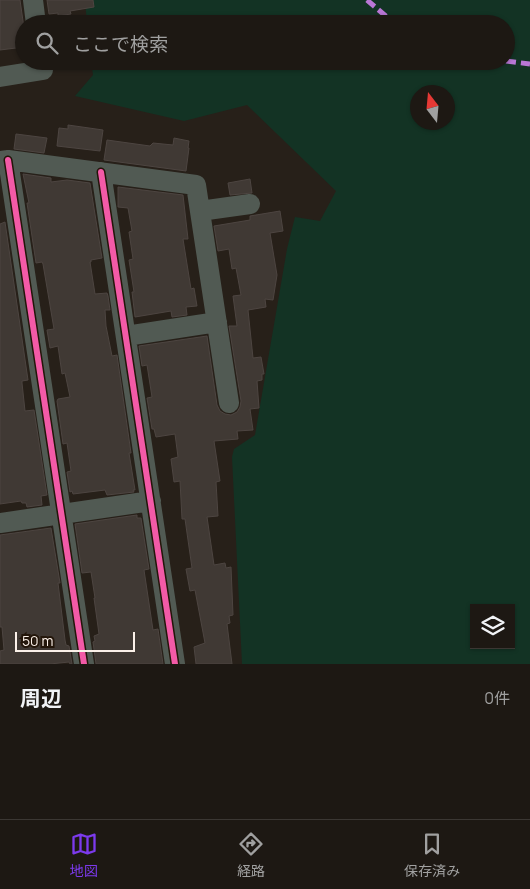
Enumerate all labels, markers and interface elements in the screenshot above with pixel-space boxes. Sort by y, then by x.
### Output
search box [15,15,515,70]
icon: search [33,29,61,57]
text: ここで検索 [73,31,168,57]
north arrow [410,85,455,130]
map controls [470,604,515,649]
button: layers [470,604,515,649]
scale bar [15,629,135,652]
text: 50 m [22,631,53,650]
text: 周辺 [20,684,62,712]
text: 0件 [484,687,510,709]
tab: 地図 [70,830,98,880]
tab: 経路 [237,830,265,880]
tab: 保存済み [404,830,460,880]

